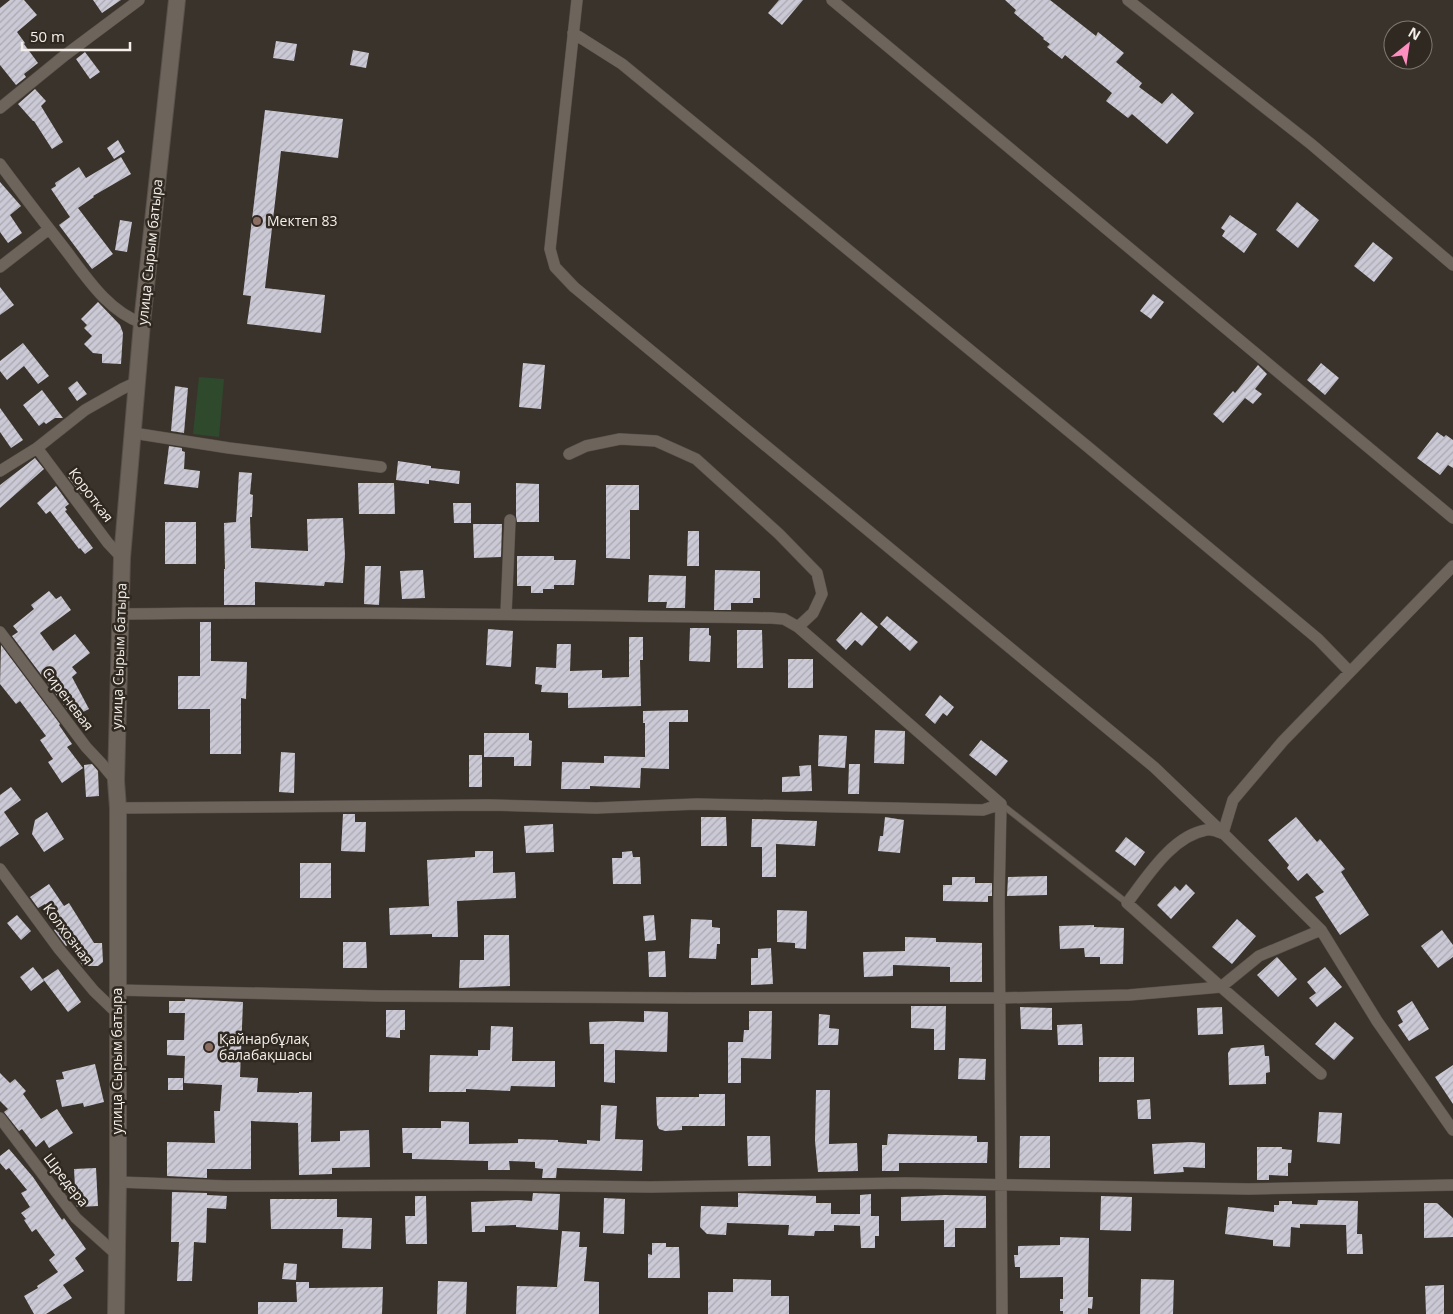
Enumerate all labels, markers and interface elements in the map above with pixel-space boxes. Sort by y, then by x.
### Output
scale bar [22,20,130,52]
north arrow [1383,20,1433,70]
text: N [1405,22,1424,44]
text: 50 m [30,26,65,46]
street label: улица Сырым батыра [132,178,167,326]
place label: Мектеп 83 [267,211,337,230]
marker: Мектеп 83 [251,215,263,227]
street label: Короткая [65,464,118,526]
street label: улица Сырым батыра [106,582,131,730]
street label: Сиреневая [38,663,98,734]
street label: Колхозная [39,899,98,968]
street label: улица Сырым батыра [107,988,126,1134]
place label: Қайнарбұлақ балабақшасы [219,1029,312,1064]
marker: Қайнарбұлақ балабақшасы [203,1041,215,1053]
street label: Шредера [39,1149,93,1210]

